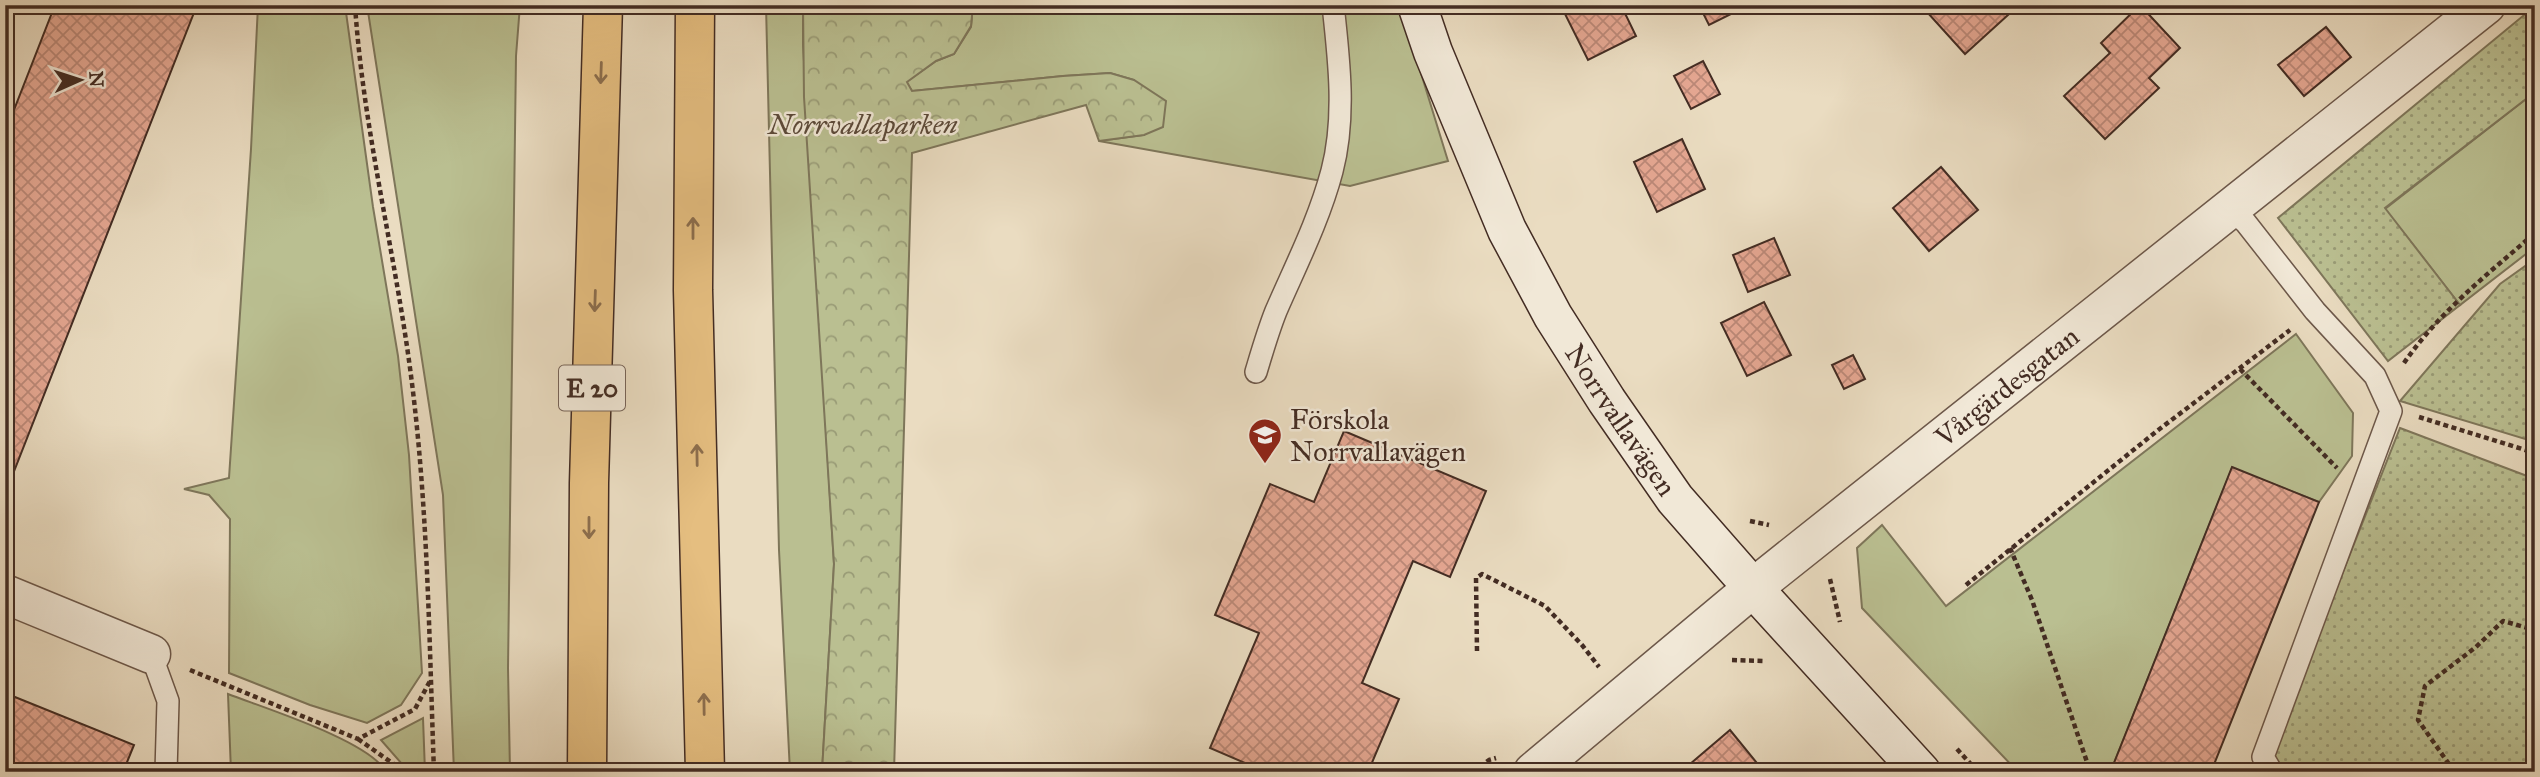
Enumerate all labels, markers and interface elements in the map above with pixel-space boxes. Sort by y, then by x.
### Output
north arrow [46,46,116,116]
one-way arrow [595,62,608,85]
text: N [85,70,108,88]
park label: Norrvallaparken [766,107,958,142]
one-way arrow [686,217,700,240]
one-way arrow [588,289,601,312]
street label: Vårgärdesgatan [1927,318,2086,455]
street label: Norrvallavägen [1558,337,1685,502]
road number: E 20 [559,366,625,410]
place label: Förskola Norrvallavägen [1290,402,1466,469]
school or university icon: Förskola Norrvallavägen [1246,416,1284,465]
one-way arrow [691,444,704,467]
one-way arrow [582,517,596,540]
one-way arrow [697,692,710,715]

